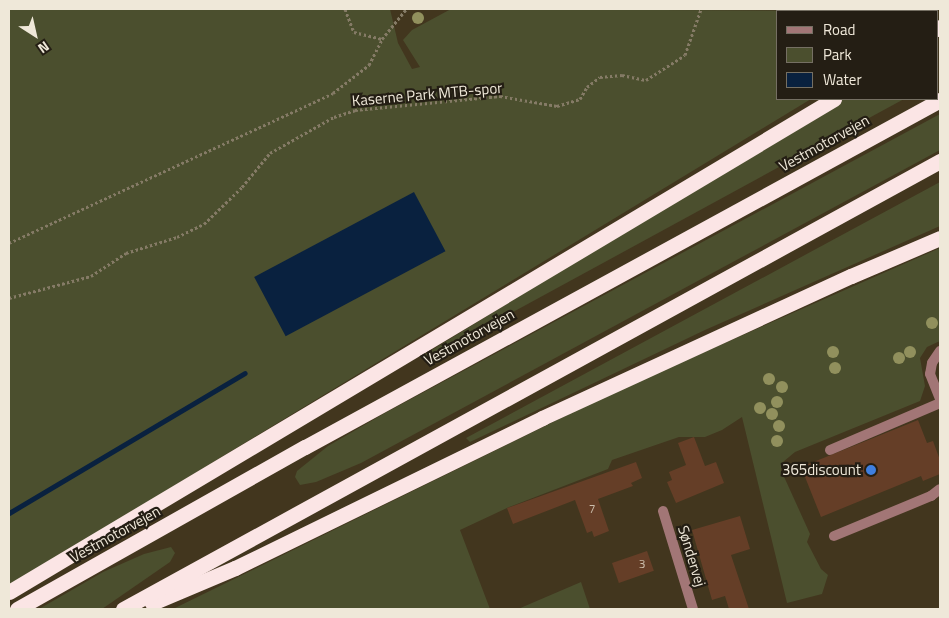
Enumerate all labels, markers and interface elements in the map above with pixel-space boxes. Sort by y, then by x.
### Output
north arrow [10,10,60,60]
legend [776,10,939,100]
text: Road [823,18,855,41]
text: N [34,36,54,59]
text: Park [823,43,852,66]
text: Water [823,68,862,91]
street label: Kaserne Park MTB-spor [351,78,503,110]
street label: Vestmotorvejen [776,111,872,175]
street label: Vestmotorvejen [421,305,517,369]
place label: 365discount [782,461,861,479]
marker: 365discount [865,464,877,476]
street label: Vestmotorvejen [67,502,163,566]
house number: 7 [589,502,595,516]
street label: Søndervej [674,523,710,589]
house number: 3 [639,557,645,571]

